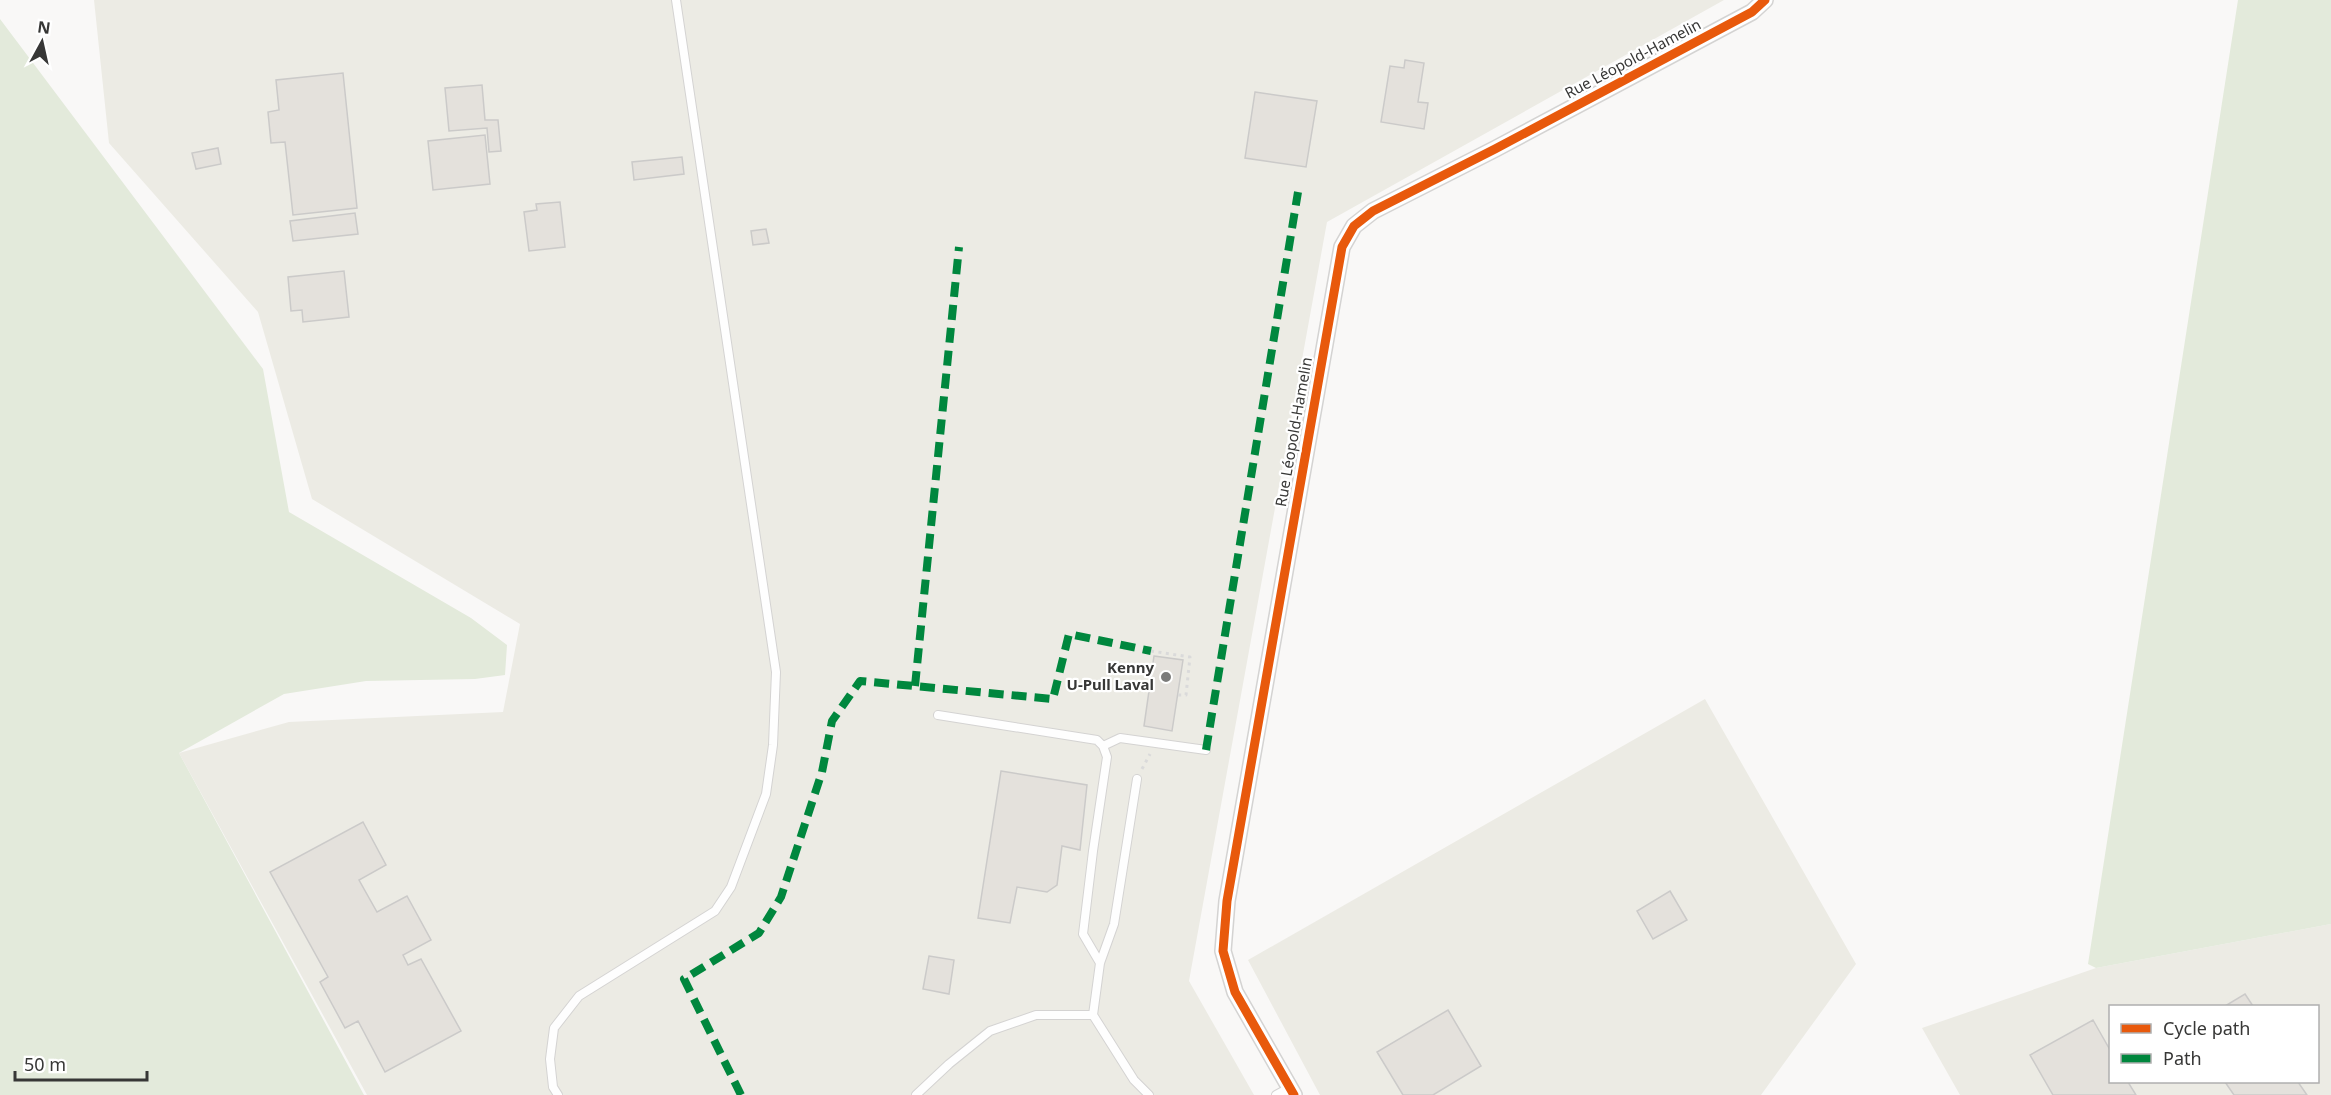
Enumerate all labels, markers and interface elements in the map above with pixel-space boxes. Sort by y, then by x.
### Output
north arrow [12,12,72,72]
street label: Rue Léopold-Hamelin [1561,14,1704,103]
text: N [36,15,52,39]
street label: Rue Léopold-Hamelin [1270,355,1316,508]
place label: Kenny U-Pull Laval [1067,657,1154,694]
marker: Kenny U-Pull Laval [1159,670,1173,684]
legend [2109,1005,2319,1083]
text: Cycle path [2163,1016,2250,1040]
scale bar [15,1044,147,1082]
text: Path [2163,1046,2202,1070]
text: 50 m [24,1052,66,1076]

